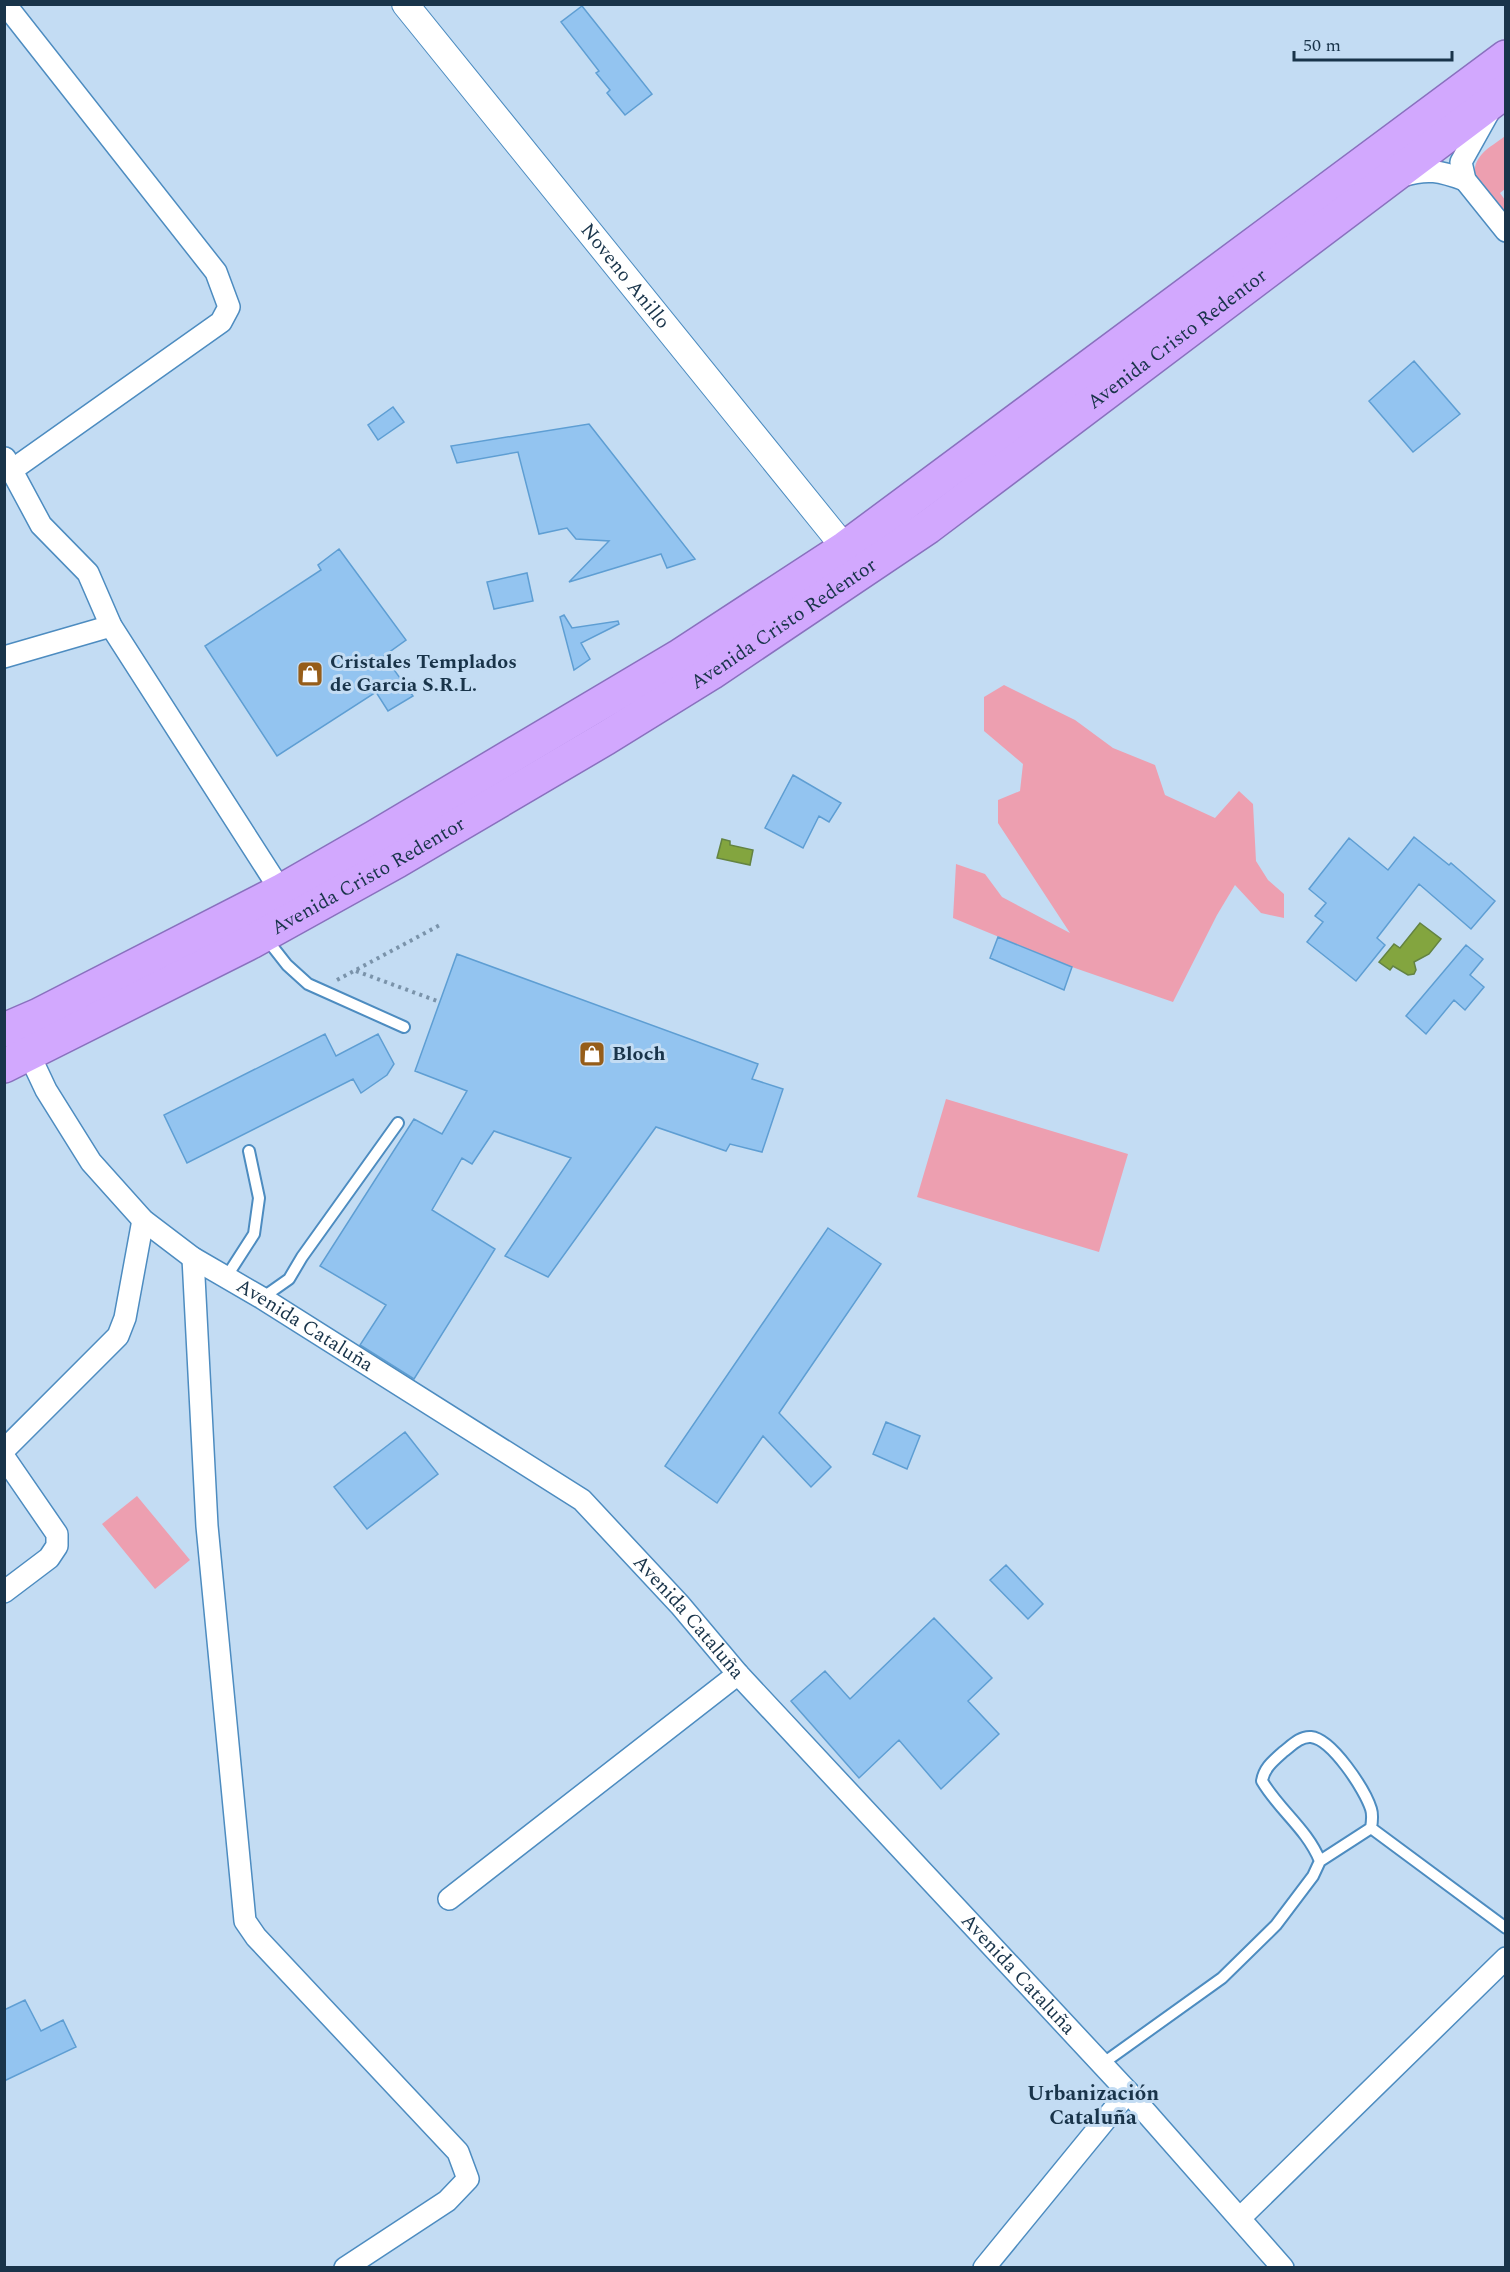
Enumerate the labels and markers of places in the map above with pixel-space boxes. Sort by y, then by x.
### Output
place label: Cristales Templados de Garcia S.R.L. [330,647,517,700]
shop icon: Cristales Templados de Garcia S.R.L. [295,659,325,689]
shop icon: Bloch [577,1039,607,1069]
place label: Bloch [612,1039,666,1069]

